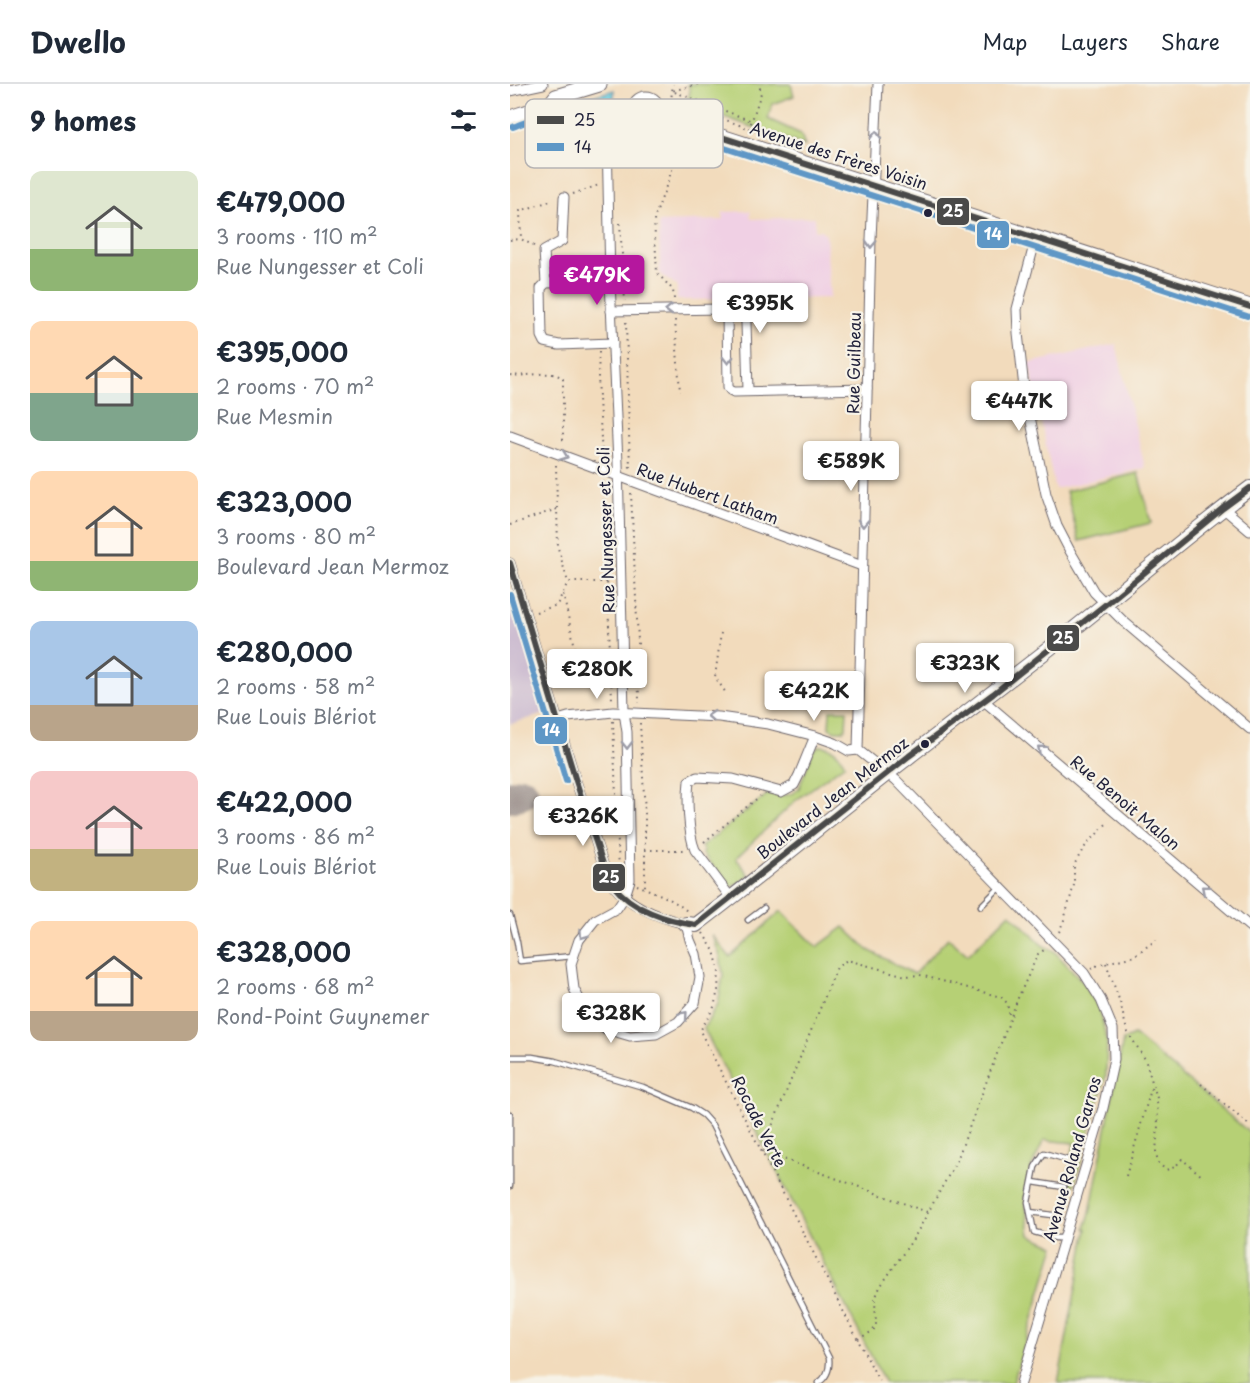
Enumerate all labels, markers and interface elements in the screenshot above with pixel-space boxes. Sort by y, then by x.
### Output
text: Dwello [30,20,126,63]
text: Map [983,25,1027,57]
text: Layers [1060,25,1128,57]
text: Share [1161,25,1220,57]
legend [525,99,723,168]
text: 9 homes [30,101,136,140]
icon: filters [447,104,480,137]
text: 25 [574,107,595,131]
street label: Avenue des Frères Voisin [747,115,931,195]
one-way arrow [869,130,882,139]
text: 14 [574,134,592,158]
text: €479,000 [216,182,345,221]
icon: home [78,195,150,267]
line badge: 25 [936,197,970,226]
text: 25 [942,198,964,222]
unlabelled marker [922,207,934,219]
line badge: 14 [976,220,1010,249]
text: 3 rooms · 110 m² [216,221,378,251]
text: 14 [984,221,1002,245]
one-way arrow [864,240,877,249]
text: Rue Nungesser et Coli [216,251,424,281]
pin: €479K [555,255,639,306]
text: €479K [563,259,631,289]
pin: €395K [718,283,802,334]
text: €395K [726,287,794,317]
one-way arrow [665,304,674,316]
street label: Rue Guilbeau [840,312,866,414]
text: €395,000 [216,332,348,371]
icon: home [78,345,150,417]
one-way arrow [721,356,734,365]
text: 2 rooms · 70 m² [216,371,374,401]
pin: €447K [977,381,1061,432]
text: €447K [985,385,1053,415]
text: Rue Mesmin [216,401,333,431]
pin: €589K [809,441,893,492]
text: €589K [817,445,885,475]
street label: Rue Nungesser et Coli [590,446,620,614]
one-way arrow [558,449,569,462]
street label: Rue Hubert Latham [634,456,782,530]
text: €323,000 [216,482,352,521]
icon: home [78,495,150,567]
one-way arrow [857,519,869,528]
text: 3 rooms · 80 m² [216,521,376,551]
text: Boulevard Jean Mermoz [216,551,449,581]
line badge: 25 [1046,624,1080,652]
text: 25 [1052,625,1074,649]
text: €280,000 [216,632,353,671]
pin: €323K [923,643,1007,694]
icon: home [78,645,150,717]
text: €323K [930,647,1000,677]
pin: €280K [555,649,639,700]
text: €280K [561,653,633,683]
text: 2 rooms · 58 m² [216,671,375,701]
pin: €422K [772,671,856,722]
text: €422K [778,675,850,705]
text: Rue Louis Blériot [216,701,376,731]
one-way arrow [706,710,715,723]
line badge: 14 [534,716,568,745]
text: 14 [542,717,560,741]
street label: Boulevard Jean Mermoz [751,730,913,864]
unlabelled marker [919,738,931,750]
one-way arrow [621,740,633,749]
one-way arrow [1037,746,1048,757]
street label: Rue Benoit Malon [1066,749,1186,855]
text: €422,000 [216,782,352,821]
icon: home [78,795,150,867]
pin: €326K [541,796,625,847]
text: €326K [548,800,618,830]
text: 3 rooms · 86 m² [216,821,375,851]
text: Rue Louis Blériot [216,851,376,881]
line badge: 25 [592,863,626,892]
text: 25 [598,864,620,888]
one-way arrow [1201,886,1212,897]
one-way arrow [579,929,590,940]
text: €328,000 [216,932,351,971]
icon: home [78,945,150,1017]
text: 2 rooms · 68 m² [216,971,375,1001]
pin: €328K [569,993,653,1044]
text: €328K [576,997,646,1027]
text: Rond-Point Guynemer [216,1001,429,1031]
one-way arrow [677,1011,688,1022]
street label: Rocade Verte [727,1071,793,1171]
street label: Avenue Roland Garros [1036,1074,1106,1244]

